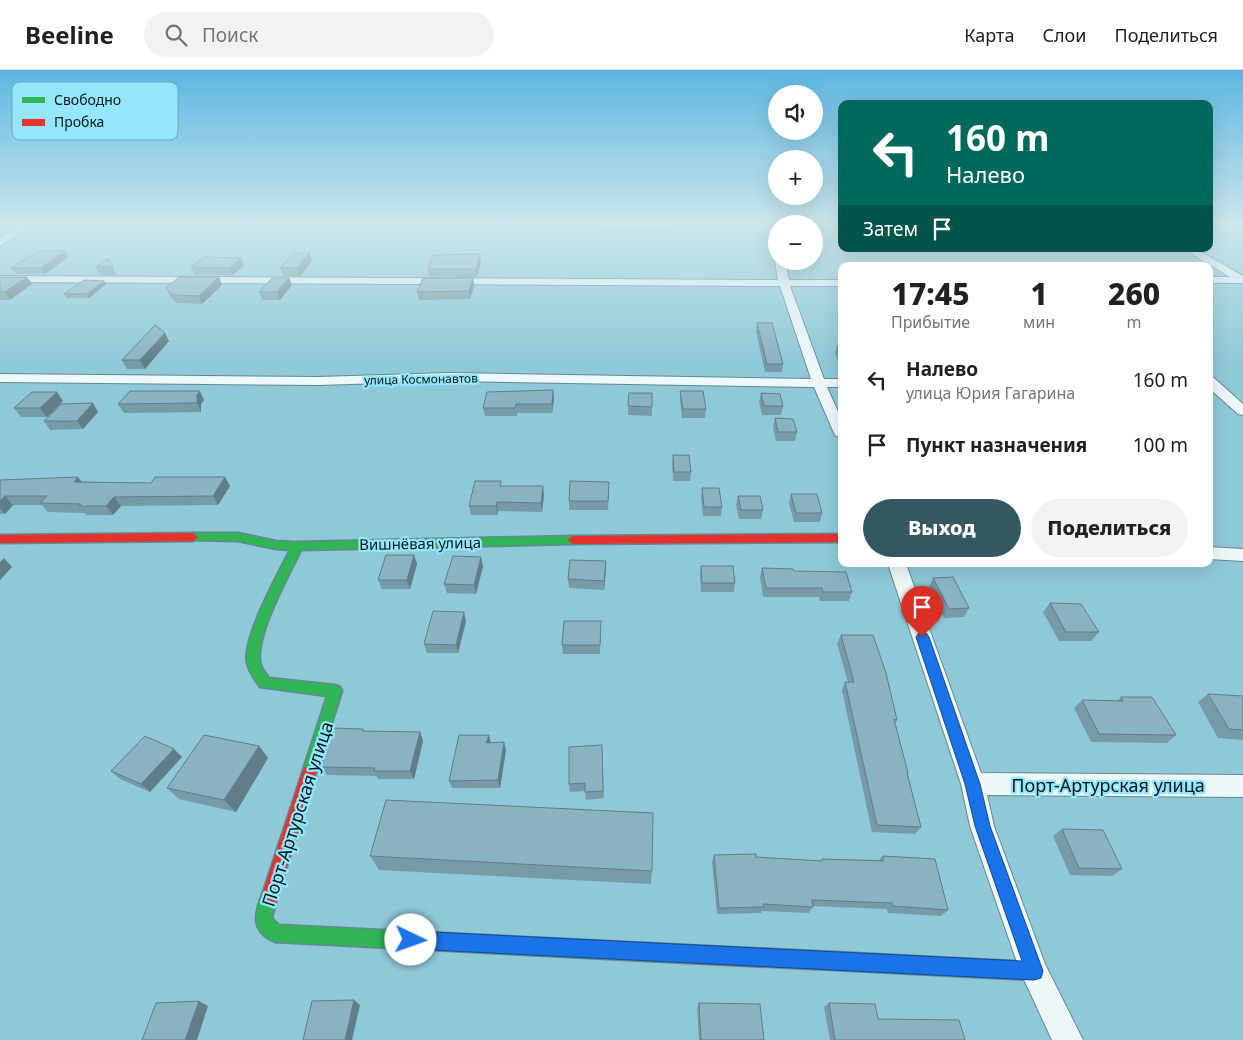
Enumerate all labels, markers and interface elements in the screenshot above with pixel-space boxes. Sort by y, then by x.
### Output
search box [144,12,494,57]
text: Beeline [25,18,114,51]
icon: search [162,21,190,49]
text: Поиск [202,22,258,48]
text: Карта [964,23,1014,47]
text: Слои [1042,23,1086,47]
text: Поделиться [1114,23,1218,47]
legend [12,82,178,140]
map controls [768,85,823,270]
button: sound [768,85,823,140]
text: Свободно [54,90,121,109]
text: Пробка [54,112,104,131]
text: 160 m [946,114,1049,161]
icon: left [863,120,928,185]
button: + [768,150,823,205]
text: Налево [946,159,1025,189]
button: − [768,215,823,270]
icon: arrive [928,215,956,243]
text: Затем [863,216,918,242]
text: 17:45 [892,273,970,314]
text: 1 [1030,273,1048,314]
text: 260 [1108,273,1160,314]
text: Прибытие [891,311,970,333]
text: мин [1023,311,1055,333]
text: m [1127,311,1142,333]
text: Налево [906,356,978,382]
icon: left [863,366,891,394]
text: 160 m [1133,367,1188,393]
street label: улица Космонавтов [364,370,478,388]
text: улица Юрия Гагарина [906,382,1075,404]
icon: arrive [863,431,891,459]
text: Пункт назначения [906,432,1087,458]
text: 100 m [1133,432,1188,458]
button: Выход [863,499,1021,557]
button: Поделиться [1031,499,1188,557]
street label: Вишнёвая улица [359,532,481,554]
pin [901,586,943,637]
icon: arrive [908,593,936,621]
street label: Порт-Артурская улица [256,718,338,910]
street label: Порт-Артурская улица [1011,773,1205,797]
position arrow [384,913,436,965]

